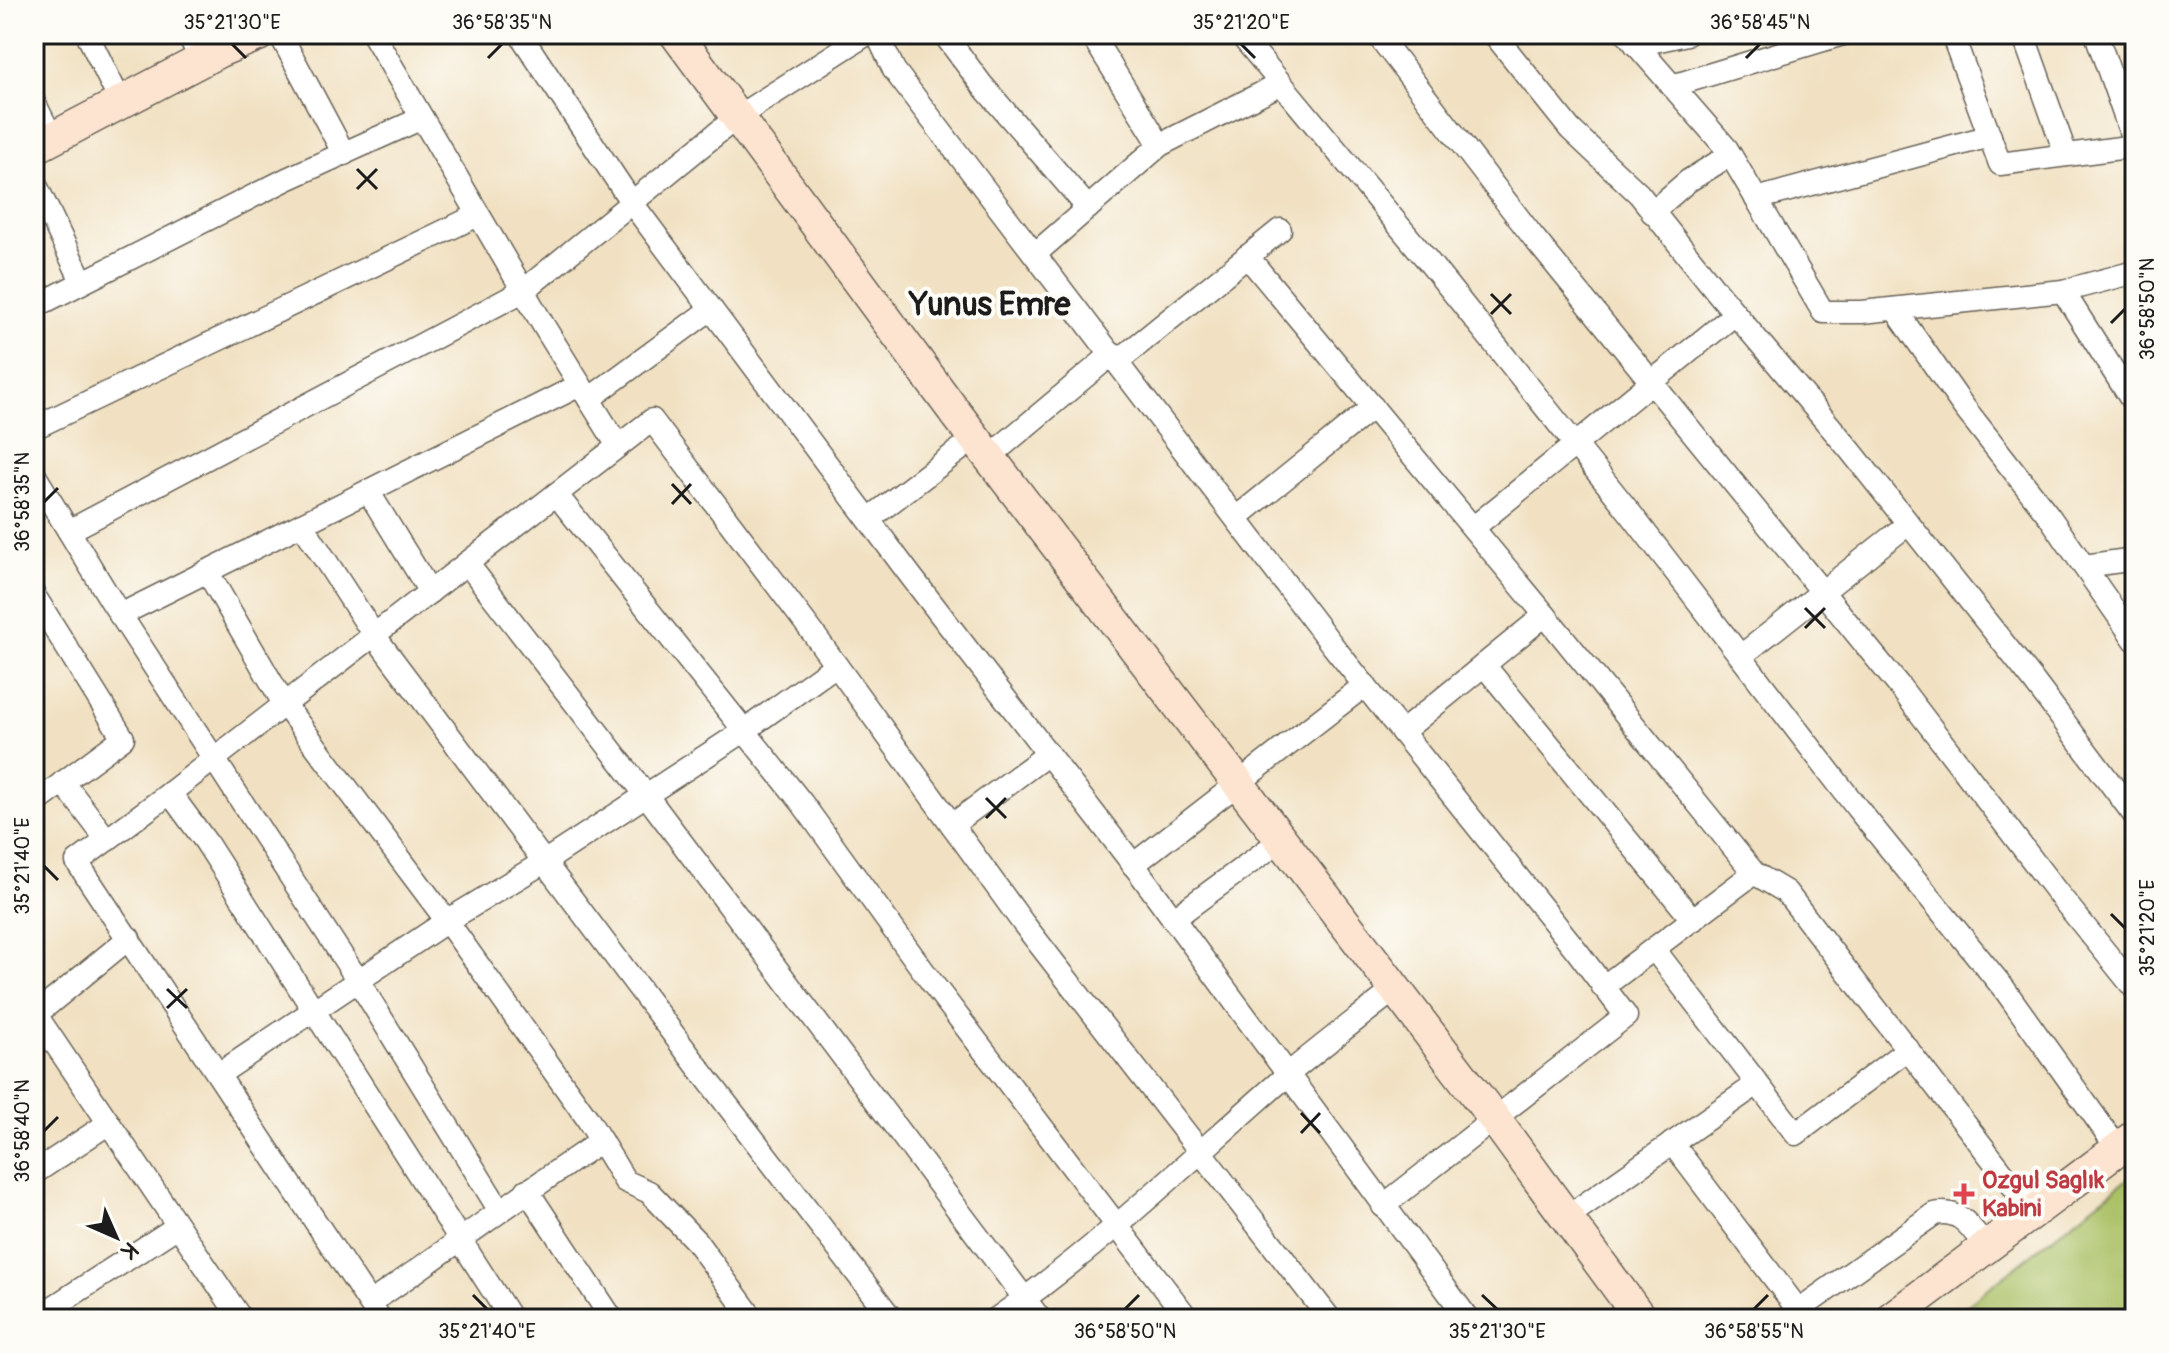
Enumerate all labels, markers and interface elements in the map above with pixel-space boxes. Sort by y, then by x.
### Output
text: 35°21'30"E [183,10,281,35]
text: 36°58'35"N [452,10,552,35]
text: 35°21'20"E [1192,10,1290,35]
text: 36°58'45"N [1710,10,1810,35]
text: 36°58'50"N [2135,258,2160,360]
district label: Yunus Emre [908,285,1072,325]
text: 36°58'35"N [10,452,35,552]
text: 35°21'40"E [10,817,35,915]
text: 35°21'20"E [2135,879,2160,977]
text: 36°58'40"N [10,1079,35,1183]
place label: Ozgul Saglık Kabini [1982,1166,2105,1223]
marker: Ozgul Saglık Kabini [1953,1183,1975,1205]
north arrow [76,1197,156,1277]
text: K [114,1236,144,1266]
text: 35°21'40"E [438,1319,536,1344]
text: 36°58'50"N [1074,1319,1176,1344]
text: 35°21'30"E [1448,1319,1546,1344]
text: 36°58'55"N [1704,1319,1804,1344]

